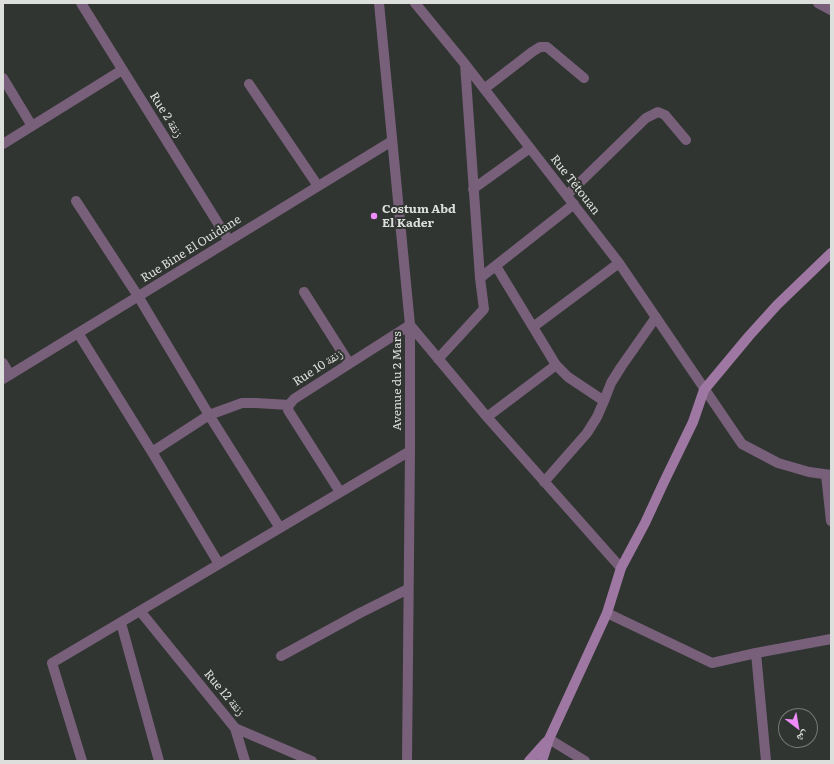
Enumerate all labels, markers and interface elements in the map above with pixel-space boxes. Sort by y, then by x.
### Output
street label: Rue 2 زنقة [146,90,186,140]
street label: Rue Tétouan [547,152,603,218]
place label: Costum Abd El Kader [382,202,456,230]
marker: Costum Abd El Kader [369,211,379,221]
street label: Rue Bine El Ouidane [138,212,244,286]
street label: Avenue du 2 Mars [390,331,404,431]
street label: Rue 10 زنقة [290,347,346,389]
street label: Rue 12 زنقة [201,667,247,719]
north arrow [778,708,818,748]
text: ش [795,728,813,747]

